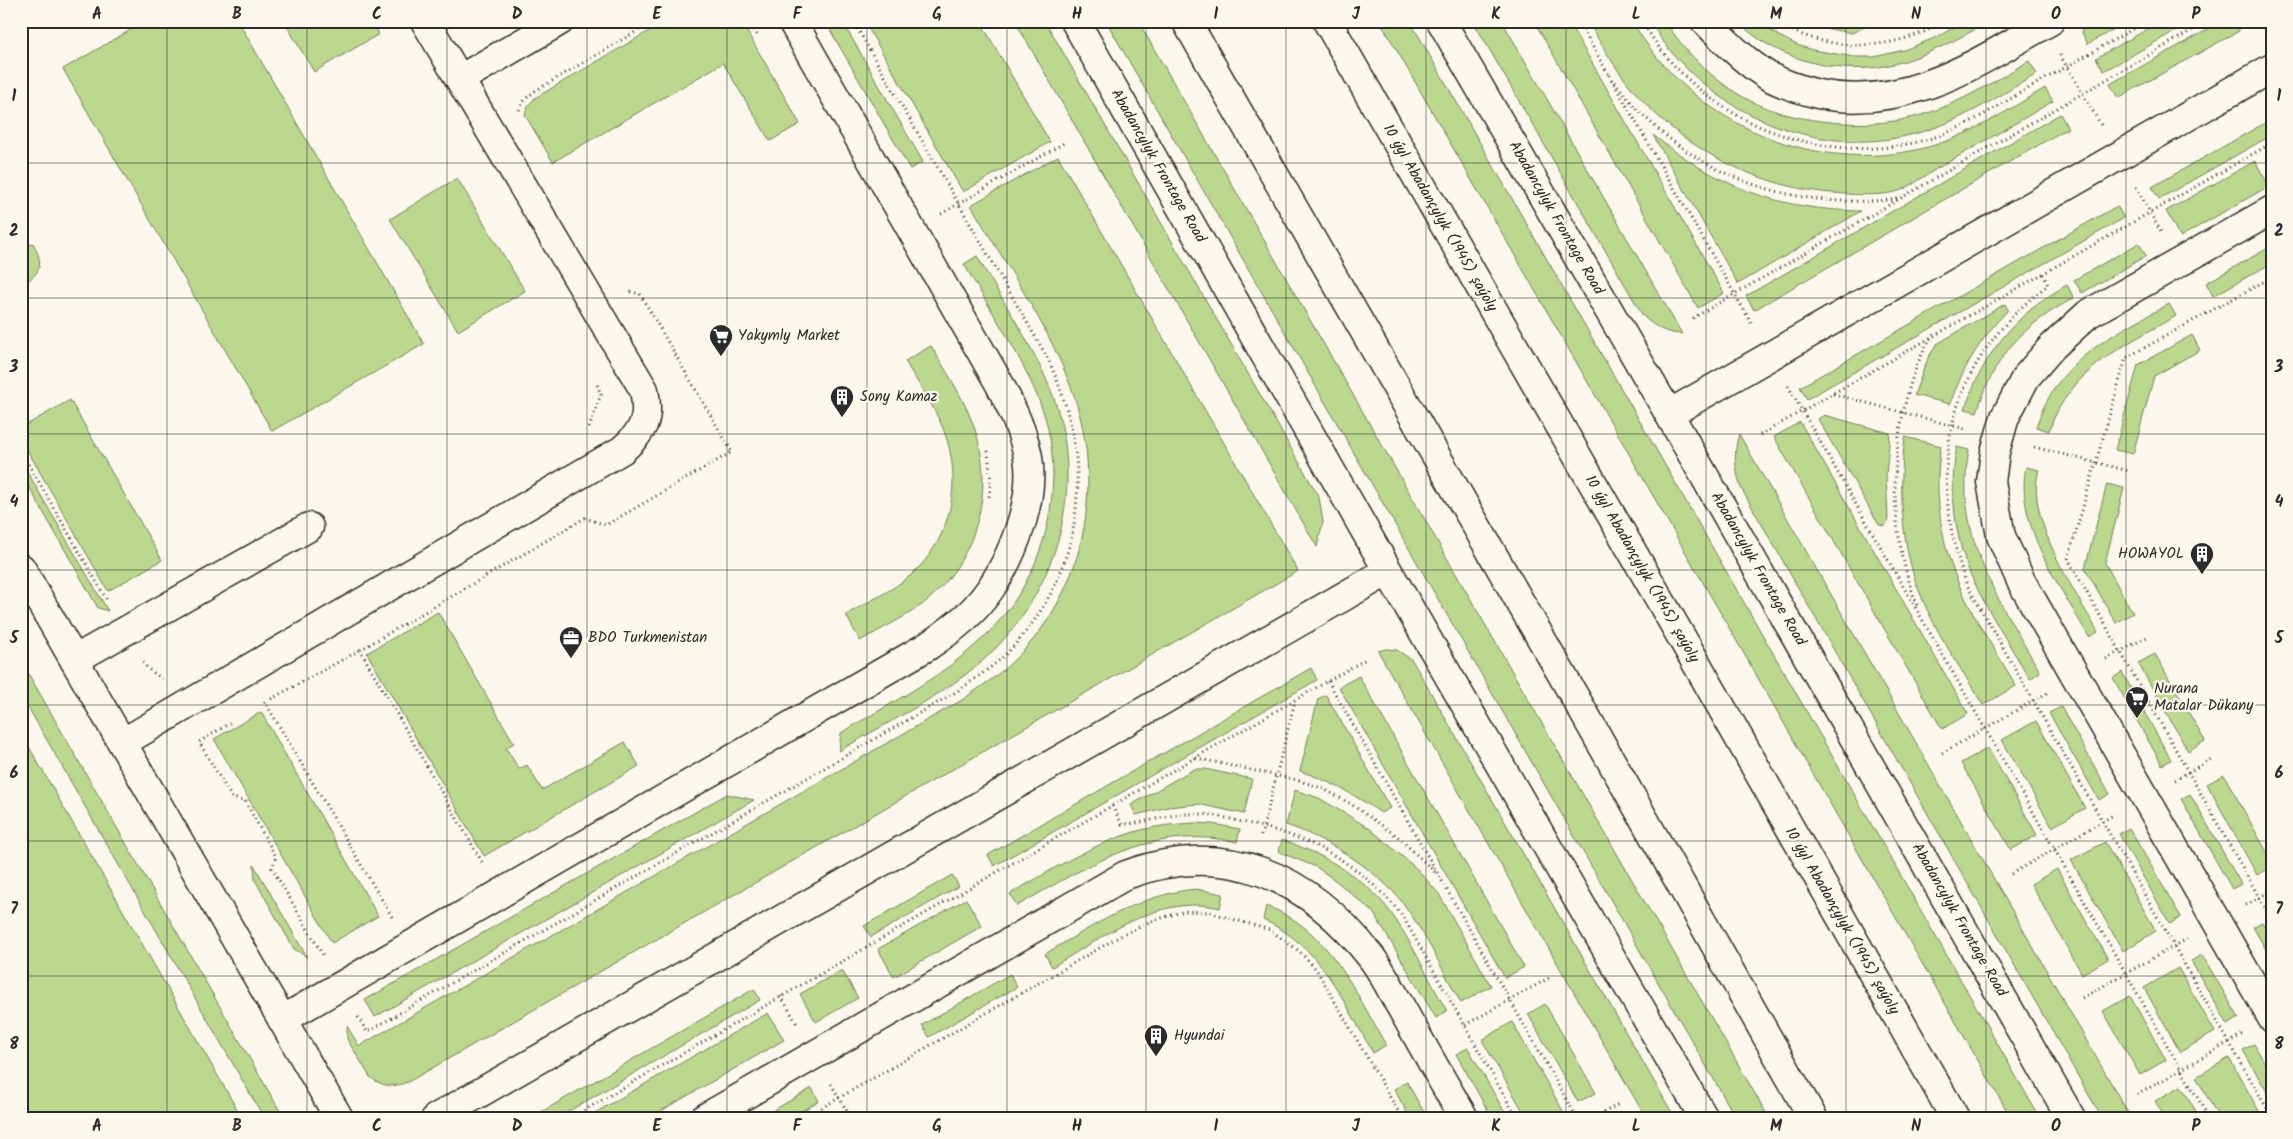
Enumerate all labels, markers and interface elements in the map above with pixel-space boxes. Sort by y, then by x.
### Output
text: A [92,2,102,27]
text: B [232,2,242,27]
text: C [372,2,382,27]
text: D [512,2,523,27]
text: E [653,2,663,27]
text: F [793,2,803,27]
text: G [932,2,942,27]
text: H [1072,2,1082,27]
text: I [1214,2,1219,27]
text: J [1352,2,1361,27]
text: K [1491,2,1501,27]
text: L [1632,2,1640,27]
text: M [1770,2,1783,27]
text: N [1911,2,1921,27]
text: O [2051,2,2061,27]
text: P [2192,2,2202,27]
text: 1 [12,84,17,109]
street label: Abadancylyk Frontage Road [1104,84,1212,248]
text: 1 [2277,84,2282,109]
street label: 10 ýyl Abadançylyk (1945) şaýoly [1376,120,1504,317]
street label: Abadancylyk Frontage Road [1502,136,1610,300]
text: 2 [9,219,19,244]
text: 2 [2274,219,2284,244]
supermarket icon: Yakymly Market [708,323,734,357]
place label: Yakymly Market [738,324,840,348]
text: 3 [9,355,19,380]
text: 3 [2274,355,2284,380]
building icon: Sony Kamaz [829,384,855,418]
place label: Sony Kamaz [860,385,938,409]
street label: 10 ýyl Abadançylyk (1945) şaýoly [1578,471,1706,668]
street label: Abadancylyk Frontage Road [1704,487,1812,651]
text: 4 [10,490,19,515]
text: 4 [2275,490,2284,515]
building icon: HOWAYOL [2189,541,2215,575]
place label: HOWAYOL [2118,542,2184,566]
office icon: BDO Turkmenistan [558,625,584,659]
text: 5 [9,626,20,651]
place label: BDO Turkmenistan [588,626,707,650]
text: 5 [2274,626,2285,651]
place label: Nurana Matalar Dükany [2154,677,2254,718]
supermarket icon: Nurana Matalar Dükany [2124,685,2150,719]
text: 6 [10,761,19,786]
text: 6 [2275,761,2284,786]
street label: 10 ýyl Abadançylyk (1945) şaýoly [1778,823,1906,1020]
street label: Abadancylyk Frontage Road [1905,838,2013,1002]
text: 7 [10,897,18,922]
text: 7 [2275,897,2283,922]
building icon: Hyundai [1143,1023,1169,1057]
place label: Hyundai [1174,1024,1226,1048]
text: 8 [9,1032,19,1057]
text: 8 [2274,1032,2284,1057]
text: A [92,1114,102,1139]
text: B [232,1114,242,1139]
text: C [372,1114,382,1139]
text: D [512,1114,523,1139]
text: E [653,1114,663,1139]
text: F [793,1114,803,1139]
text: G [932,1114,942,1139]
text: H [1072,1114,1082,1139]
text: I [1214,1114,1219,1139]
text: J [1352,1114,1361,1139]
text: K [1491,1114,1501,1139]
text: L [1632,1114,1640,1139]
text: M [1770,1114,1783,1139]
text: N [1911,1114,1921,1139]
text: O [2051,1114,2061,1139]
text: P [2192,1114,2202,1139]

